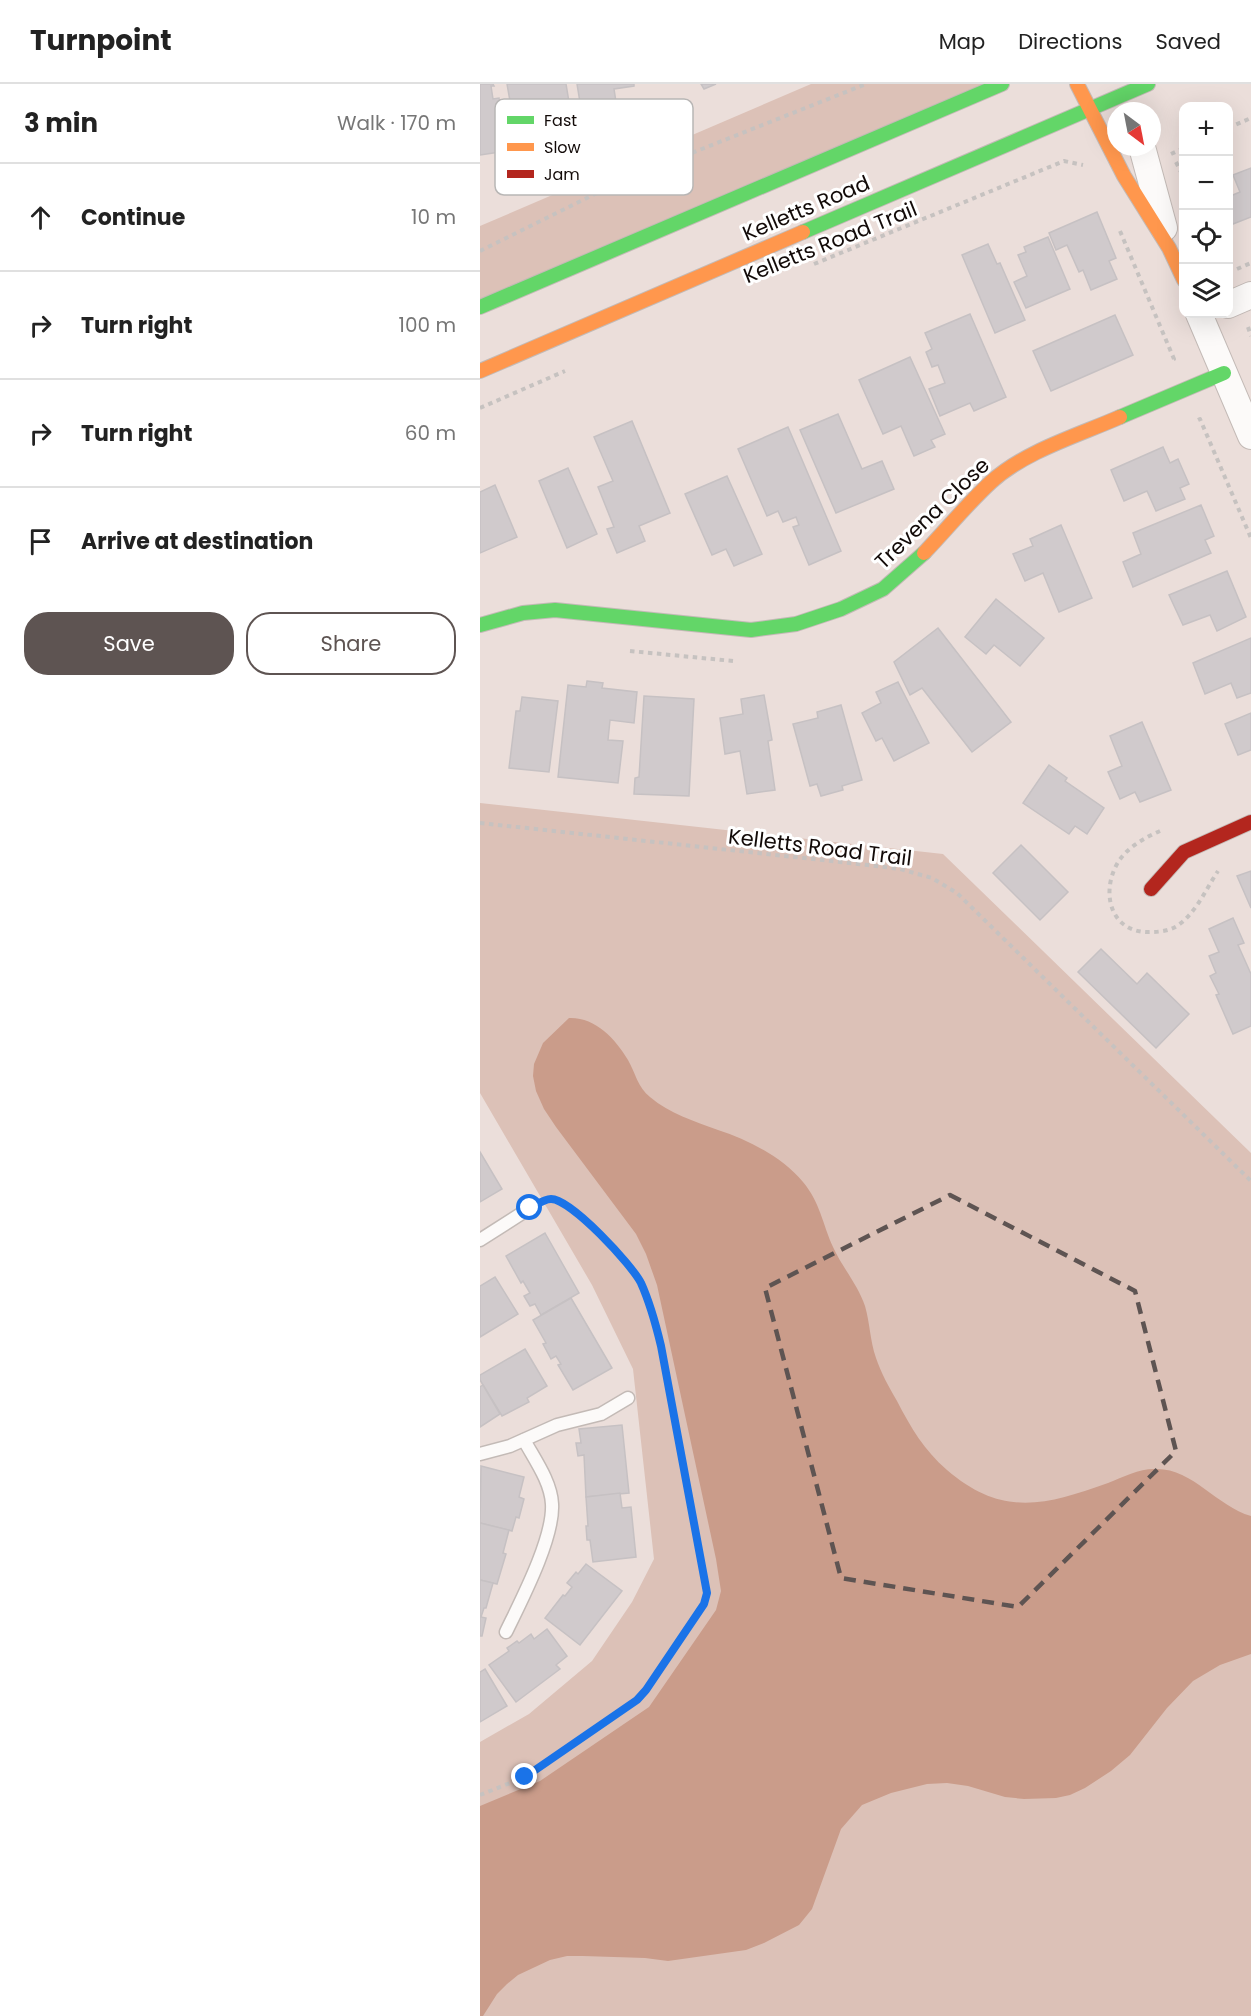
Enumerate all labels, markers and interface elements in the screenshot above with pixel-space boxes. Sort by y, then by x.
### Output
text: Turnpoint [30,21,172,60]
text: Map [939,27,985,56]
text: Directions [1018,27,1122,56]
text: Saved [1155,27,1221,56]
legend [495,99,693,195]
north arrow [1107,102,1161,156]
map controls [1179,102,1233,318]
button: + [1179,102,1233,156]
text: 3 min [24,105,98,141]
text: Walk · 170 m [337,109,456,137]
text: Fast [544,109,577,132]
text: Slow [544,136,581,159]
button: − [1179,156,1233,210]
text: Jam [544,163,580,186]
street label: Kelletts Road [738,168,874,248]
street label: Kelletts Road Trail [739,194,921,290]
icon: ahead [24,201,57,234]
text: Continue [81,202,185,233]
text: 10 m [411,203,456,231]
button: locate [1179,210,1233,264]
button: layers [1179,264,1233,318]
icon: right [24,309,57,342]
text: Turn right [81,310,192,341]
text: 100 m [399,311,456,339]
icon: right [24,417,57,450]
text: Turn right [81,418,192,449]
text: 60 m [405,419,456,447]
street label: Trevena Close [868,451,996,575]
icon: arrive [24,525,57,558]
text: Arrive at destination [81,526,313,557]
button: Save [24,612,234,675]
button: Share [246,612,456,675]
street label: Kelletts Road Trail [727,821,913,873]
route start [516,1194,542,1220]
route end [511,1763,537,1789]

